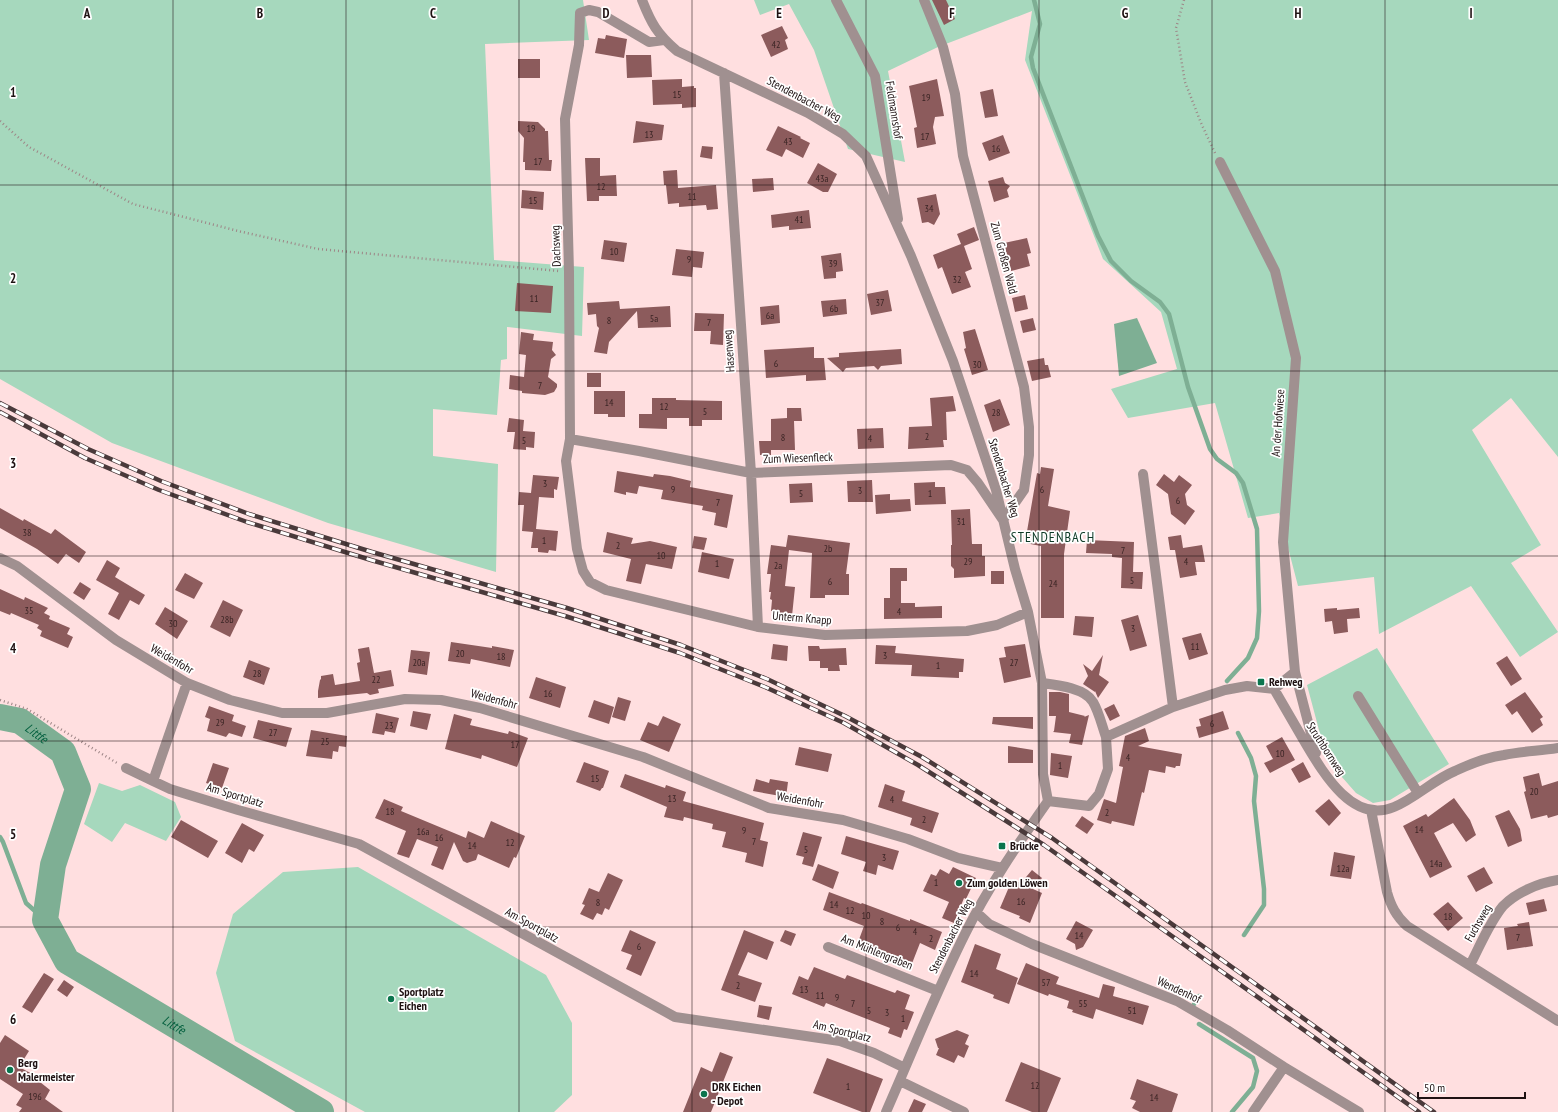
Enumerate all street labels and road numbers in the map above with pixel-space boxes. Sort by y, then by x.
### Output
street label: Stendenbacher Weg [765,73,844,124]
street label: Feldmannshof [883,80,907,141]
street label: Zum Großen Wald [988,220,1021,296]
street label: Dachsweg [547,225,564,267]
street label: Hasenweg [720,329,737,373]
street label: An der Hofwiese [1268,389,1287,457]
street label: Stendenbacher Weg [985,437,1024,519]
street label: Zum Wiesenfleck [763,449,833,466]
street label: Unterm Knapp [772,607,832,628]
street label: Weidenfohr [148,640,197,677]
street label: Weidenfohr [469,685,520,712]
street label: Struthbornweg [1303,719,1349,779]
street label: Am Sportplatz [205,779,265,810]
street label: Weidenfohr [775,788,825,811]
street label: Stendenbacher Weg [925,896,976,976]
street label: Fuchsweg [1461,901,1494,944]
street label: Am Sportplatz [503,904,562,945]
street label: Am Mühlengraben [839,930,915,973]
street label: Wendenhof [1155,973,1204,1007]
street label: Am Sportplatz [812,1016,873,1045]

